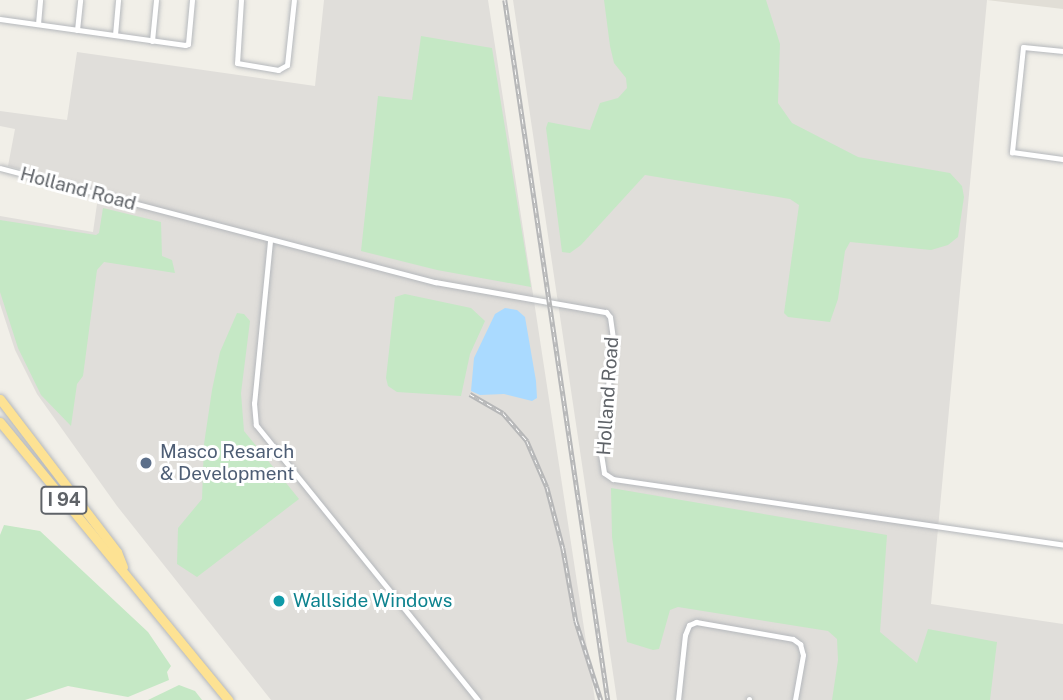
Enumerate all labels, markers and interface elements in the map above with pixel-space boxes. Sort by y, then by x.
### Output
street label: Holland Road [18,163,138,215]
street label: Holland Road [592,336,624,456]
place label: Masco Resarch & Development [160,441,294,485]
marker: Masco Resarch & Development [138,455,154,471]
road number: I 94 [40,486,88,514]
place label: Wallside Windows [293,590,453,612]
marker: Wallside Windows [271,593,287,609]

